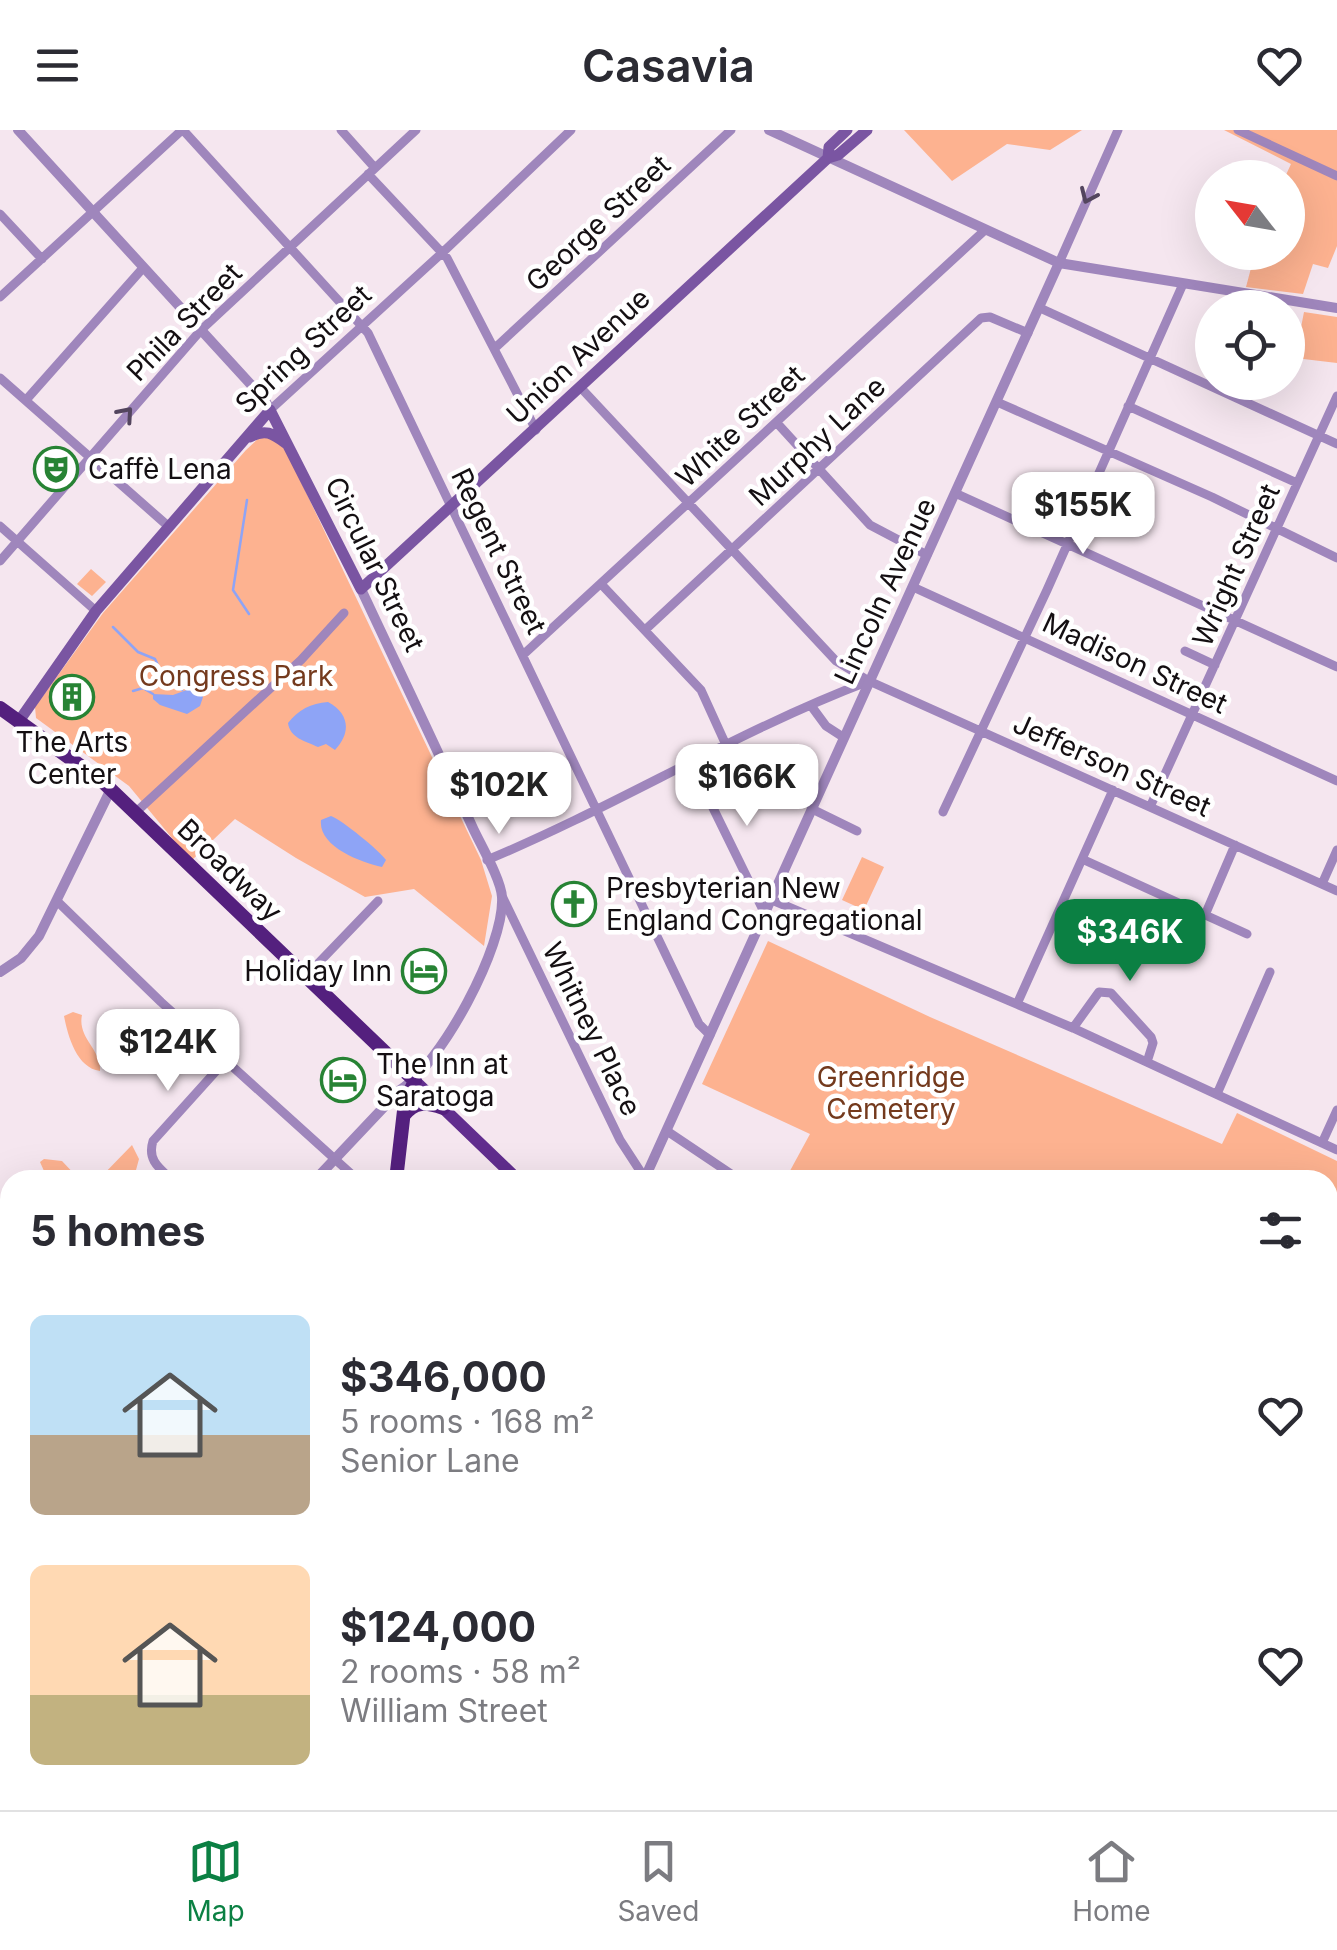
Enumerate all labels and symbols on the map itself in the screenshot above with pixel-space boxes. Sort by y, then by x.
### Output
street label: George Street [519,148,677,298]
north arrow [1195,160,1305,270]
one-way arrow [1080,186,1100,204]
street label: Phila Street [119,256,249,388]
street label: Spring Street [228,277,378,421]
street label: Union Avenue [499,281,657,431]
street label: White Street [669,358,811,494]
street label: Murphy Lane [742,369,892,513]
one-way arrow [115,407,133,426]
theatre icon: Caffè Lena [33,446,79,492]
place label: Caffè Lena [88,452,232,486]
street label: Regent Street [444,463,554,639]
street label: Circular Street [318,471,432,657]
pin: $155K [1013,472,1153,557]
street label: Wright Street [1185,479,1287,651]
street label: Lincoln Avenue [827,493,943,689]
street label: Madison Street [1037,605,1233,721]
park label: Congress Park [139,659,333,693]
building icon: The Arts Center [49,674,95,720]
street label: Jefferson Street [1008,706,1216,824]
place label: The Arts Center [16,725,128,791]
pin: $166K [677,744,817,829]
pin: $102K [429,752,569,837]
street label: Broadway [171,812,289,928]
place label: Presbyterian New England Congregational [606,871,923,937]
church icon: Presbyterian New England Congregational [551,881,597,927]
pin: $346K [1060,899,1200,984]
street label: Whitney Place [535,937,649,1121]
hotel icon: Holiday Inn [401,948,447,994]
place label: Holiday Inn [244,954,392,988]
pin: $124K [98,1009,238,1094]
place label: The Inn at Saratoga [376,1047,508,1113]
hotel icon: The Inn at Saratoga [320,1057,366,1103]
park label: Greenridge Cemetery [817,1060,965,1126]

